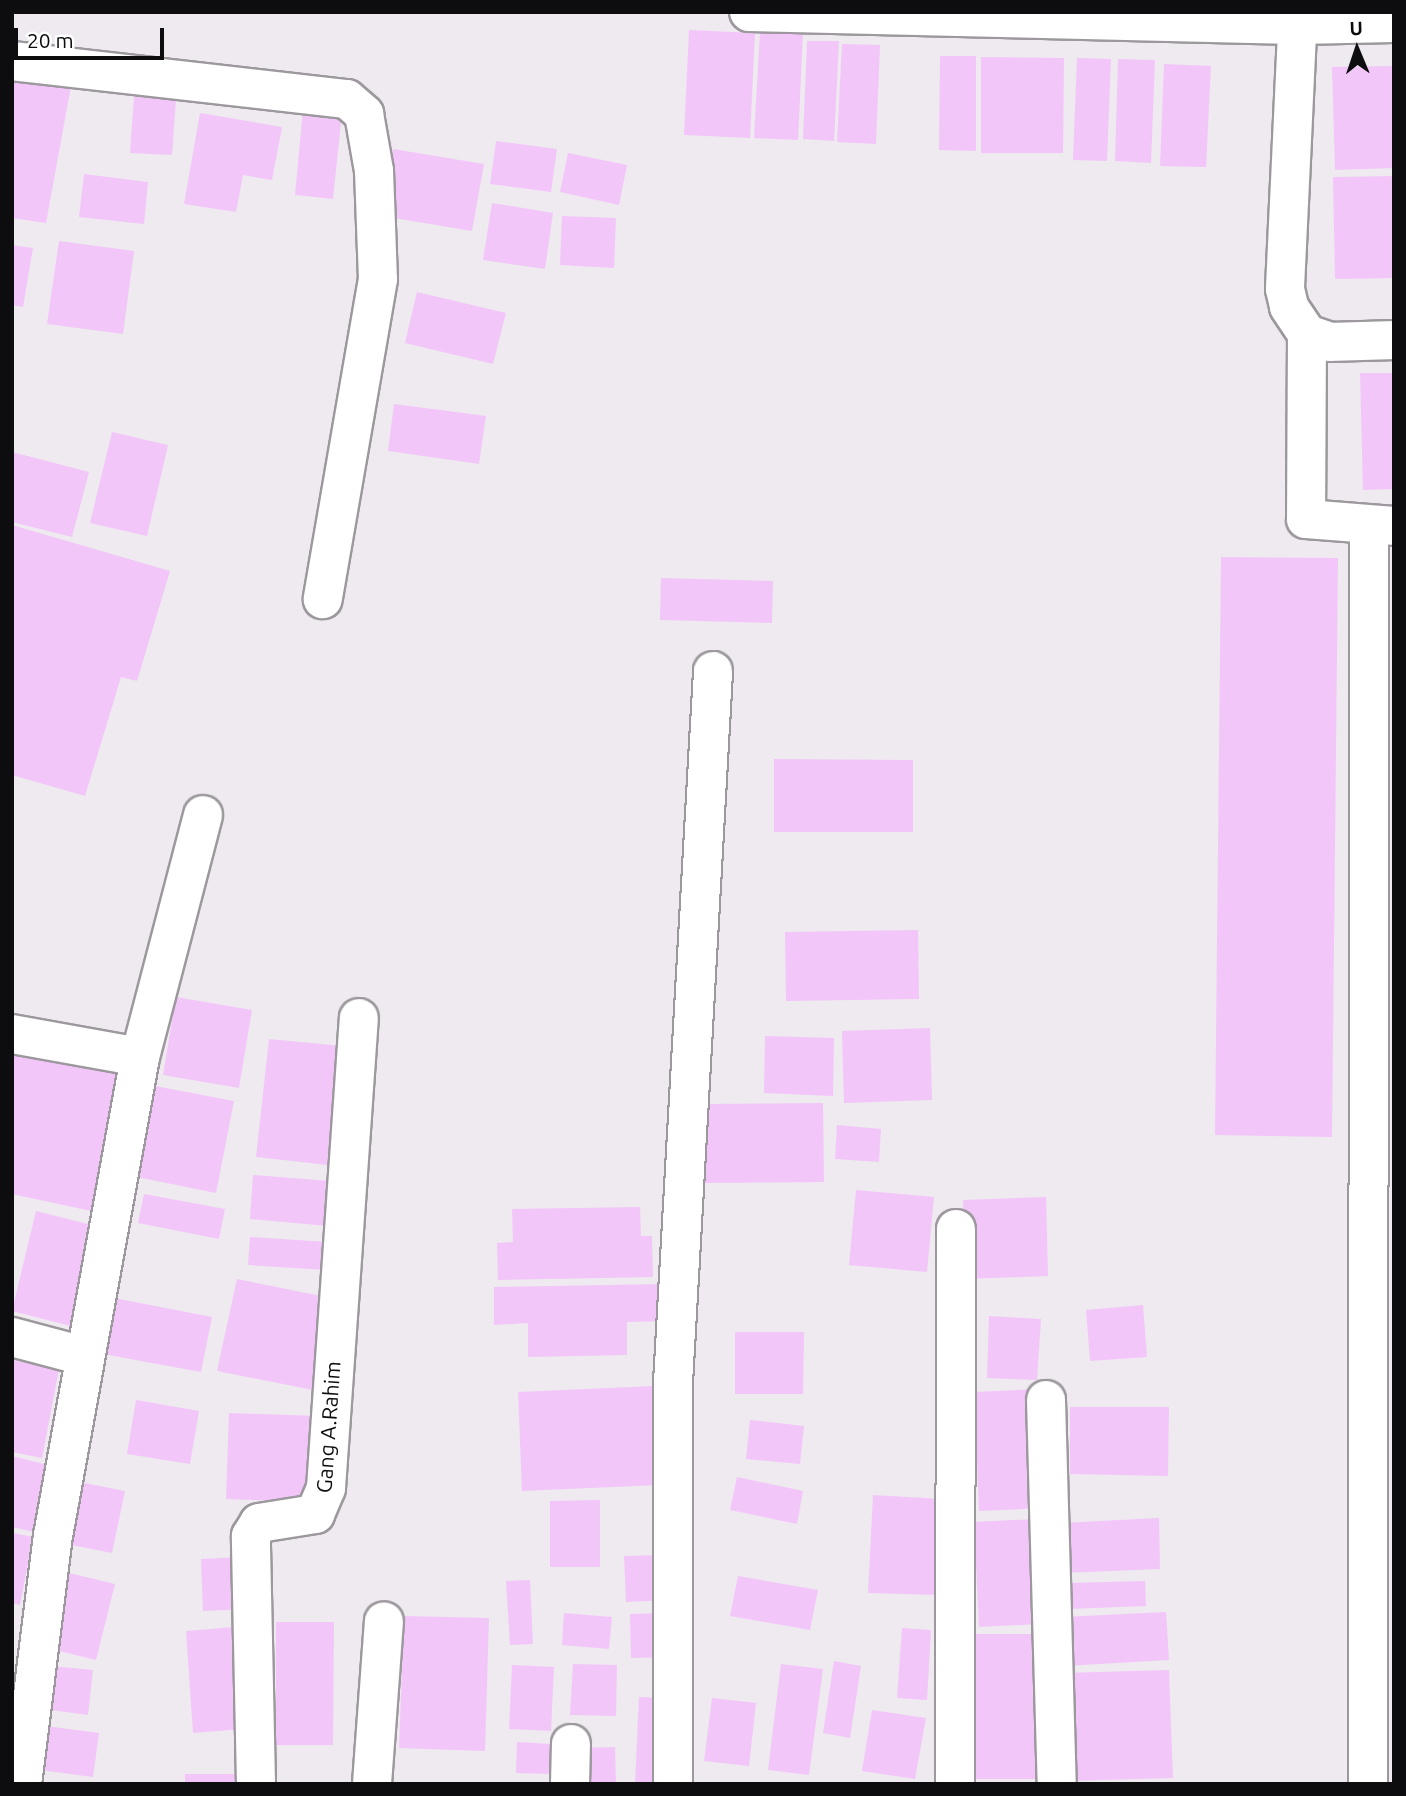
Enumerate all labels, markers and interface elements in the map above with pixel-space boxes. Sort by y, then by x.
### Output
scale bar [18,14,168,58]
north arrow [1322,14,1392,84]
text: U [1349,17,1363,39]
text: 20 m [27,28,74,52]
street label: Gang A.Rahim [311,1360,345,1494]

